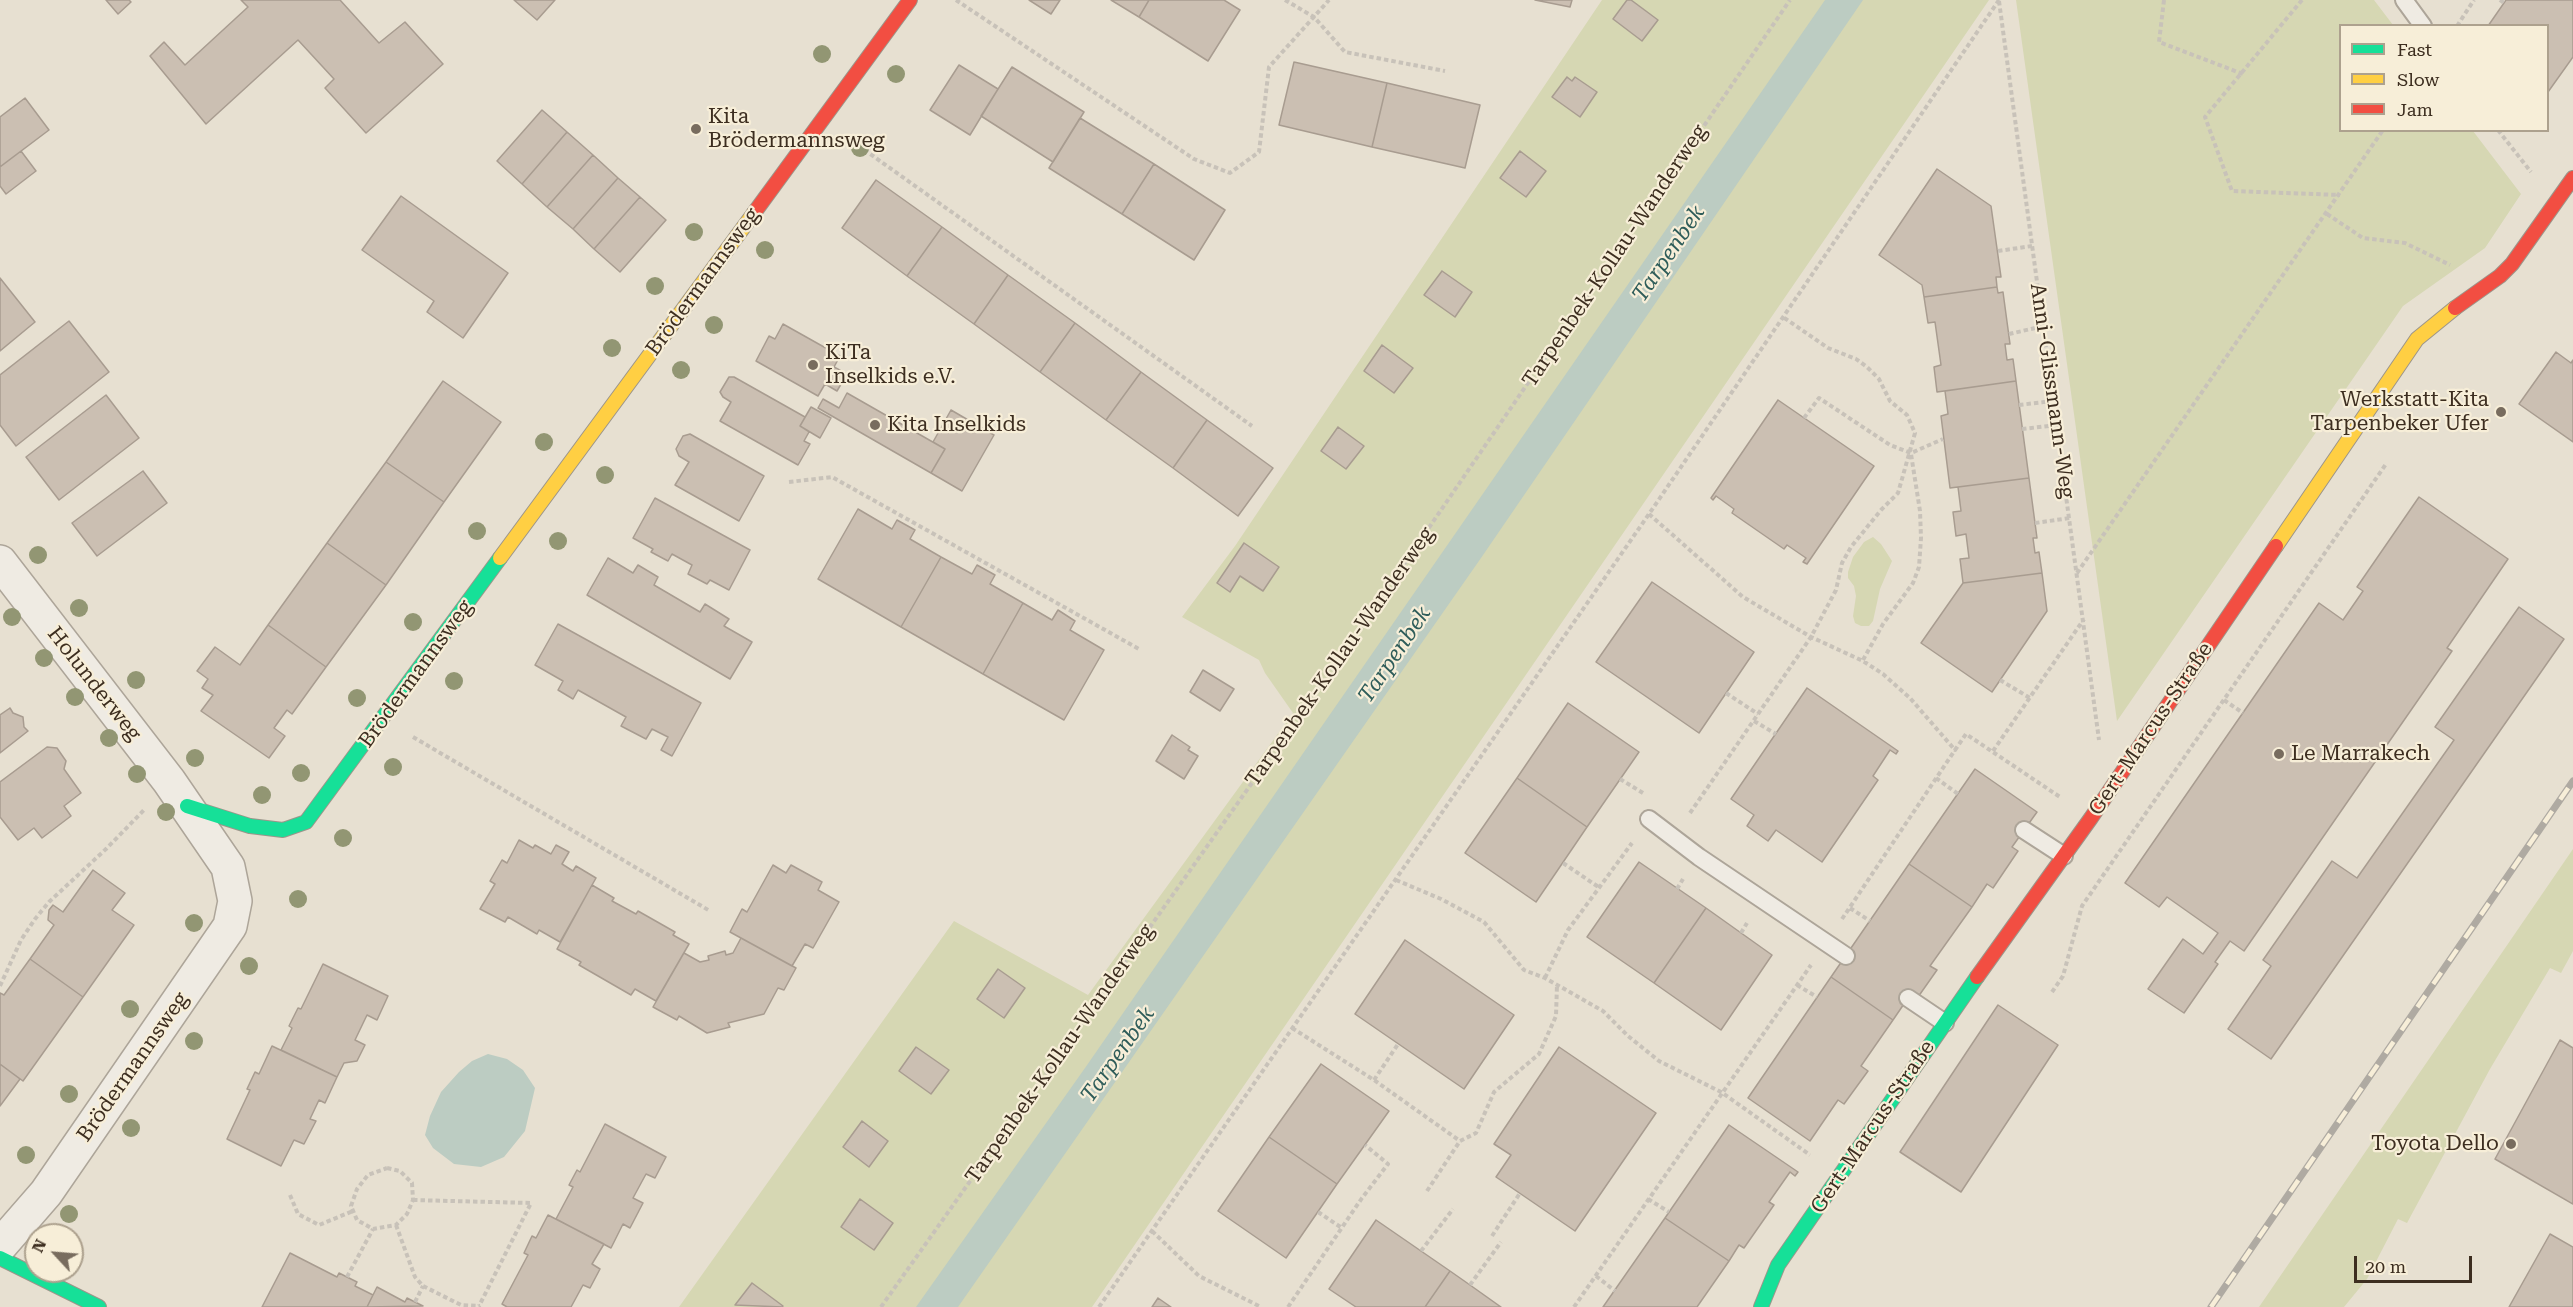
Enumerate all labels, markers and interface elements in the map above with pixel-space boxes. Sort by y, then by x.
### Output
legend [2339,24,2549,132]
text: Fast [2397,39,2432,60]
text: Slow [2397,69,2439,90]
text: Jam [2397,99,2433,120]
place label: Kita Brödermannsweg [708,104,885,154]
street label: Tarpenbek-Kollau-Wanderweg [1518,120,1712,392]
marker: Kita Brödermannsweg [689,122,703,136]
water label: Tarpenbek [1627,201,1711,307]
street label: Brödermannsweg [641,203,765,361]
street label: Anni-Glissmann-Weg [2024,282,2080,500]
place label: KiTa Inselkids e.V. [825,340,956,390]
marker: KiTa Inselkids e.V. [806,358,820,372]
place label: Werkstatt-Kita Tarpenbeker Ufer [2310,387,2489,437]
marker: Werkstatt-Kita Tarpenbeker Ufer [2494,405,2508,419]
place label: Kita Inselkids [887,412,1026,438]
marker: Kita Inselkids [868,418,882,432]
street label: Tarpenbek-Kollau-Wanderweg [1240,522,1440,792]
street label: Brödermannsweg [354,595,478,753]
water label: Tarpenbek [1353,602,1437,708]
street label: Holunderweg [42,622,146,746]
street label: Gert-Marcus-Straße [2084,638,2218,820]
place label: Le Marrakech [2291,741,2430,767]
marker: Le Marrakech [2272,747,2286,761]
street label: Tarpenbek-Kollau-Wanderweg [960,919,1160,1189]
street label: Brödermannsweg [72,987,194,1147]
water label: Tarpenbek [1075,1002,1161,1108]
street label: Gert-Marcus-Straße [1806,1036,1940,1218]
place label: Toyota Dello [2371,1131,2499,1157]
marker: Toyota Dello [2504,1137,2518,1151]
north arrow [24,1223,84,1283]
text: N [28,1236,50,1255]
scale bar [2357,1244,2476,1282]
text: 20 m [2365,1256,2406,1277]

